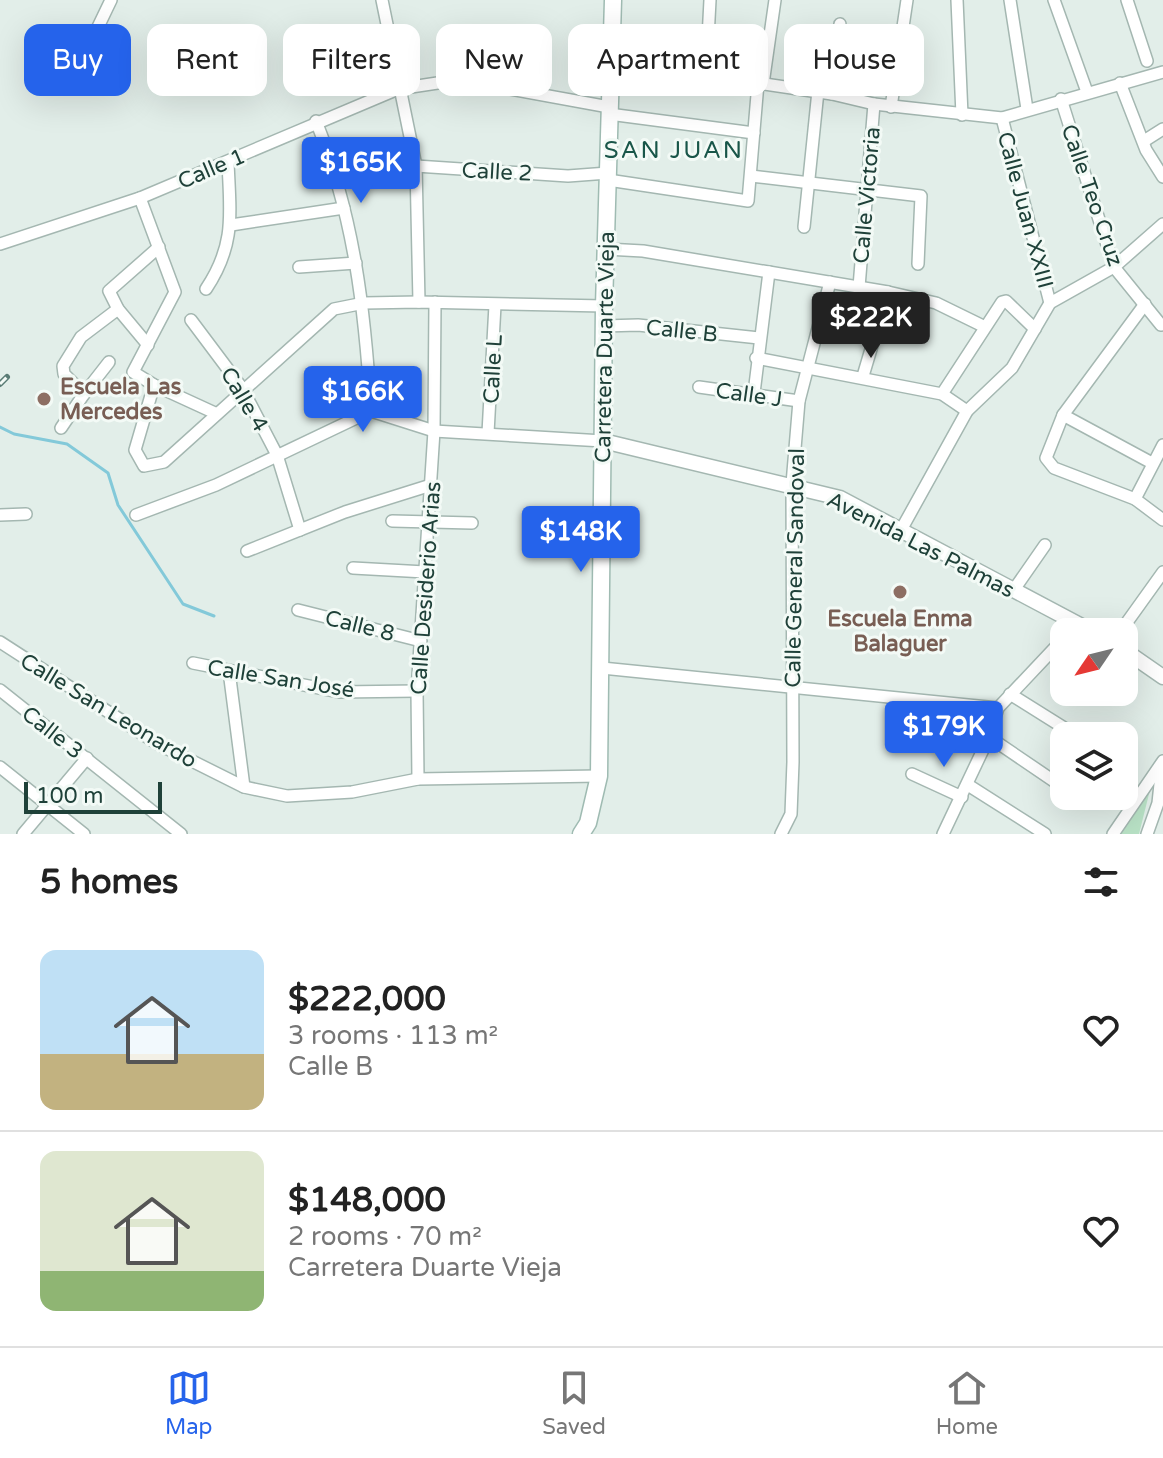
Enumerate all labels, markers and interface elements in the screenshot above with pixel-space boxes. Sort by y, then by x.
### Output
chip: Buy [24,24,131,96]
chip: Rent [147,24,267,96]
chip: Filters [283,24,420,96]
chip: New [436,24,552,96]
chip: Apartment [568,24,768,96]
chip: House [784,24,924,96]
street label: Calle Teo Cruz [1056,121,1128,270]
street label: Calle Victoria [848,126,886,264]
street label: Calle Juan XXIII [992,129,1058,291]
district label: SAN JUAN [604,136,744,165]
pin: $165K [305,137,417,205]
street label: Calle 1 [174,143,249,195]
text: $165K [320,147,402,178]
street label: Calle 2 [461,157,533,187]
street label: Carretera Duarte Vieja [590,231,620,463]
pin: $222K [815,292,927,360]
text: $222K [830,302,912,333]
street label: Calle B [645,314,719,348]
street label: Calle L [478,333,508,404]
street label: Calle 4 [215,363,274,437]
pin: $166K [307,366,419,434]
place label: Escuela Las Mercedes [60,374,182,425]
text: $166K [322,376,404,407]
street label: Calle J [714,377,784,413]
marker: Escuela Las Mercedes [35,390,53,408]
street label: Calle General Sandoval [780,448,810,688]
street label: Calle Desiderio Arias [406,481,446,696]
street label: Avenida Las Palmas [822,486,1019,603]
pin: $148K [525,506,637,574]
text: $148K [540,516,622,547]
marker: Escuela Enma Balaguer [891,583,909,601]
street label: Calle 8 [322,605,397,647]
place label: Escuela Enma Balaguer [827,606,973,657]
north arrow [1050,618,1138,706]
map controls [1050,618,1138,810]
street label: Calle San Leonardo [15,648,202,774]
street label: Calle San José [205,655,356,703]
street label: Calle 3 [17,701,88,765]
pin: $179K [888,701,1000,769]
text: $179K [903,711,985,742]
button: layers [1050,722,1138,810]
scale bar [24,778,162,814]
text: 100 m [36,783,103,809]
icon: filters [1079,860,1123,904]
text: 5 homes [40,862,178,903]
text: $222,000 [288,979,446,1020]
icon: home [104,982,200,1078]
icon: heart [1079,1008,1123,1052]
text: 3 rooms · 113 m² [288,1020,498,1051]
text: Calle B [288,1051,373,1082]
text: $148,000 [288,1180,446,1221]
icon: home [104,1183,200,1279]
icon: heart [1079,1209,1123,1253]
text: 2 rooms · 70 m² [288,1221,482,1252]
text: Carretera Duarte Vieja [288,1252,562,1283]
tab: Map [165,1366,212,1440]
tab: Saved [542,1366,606,1440]
tab: Home [936,1366,998,1440]

